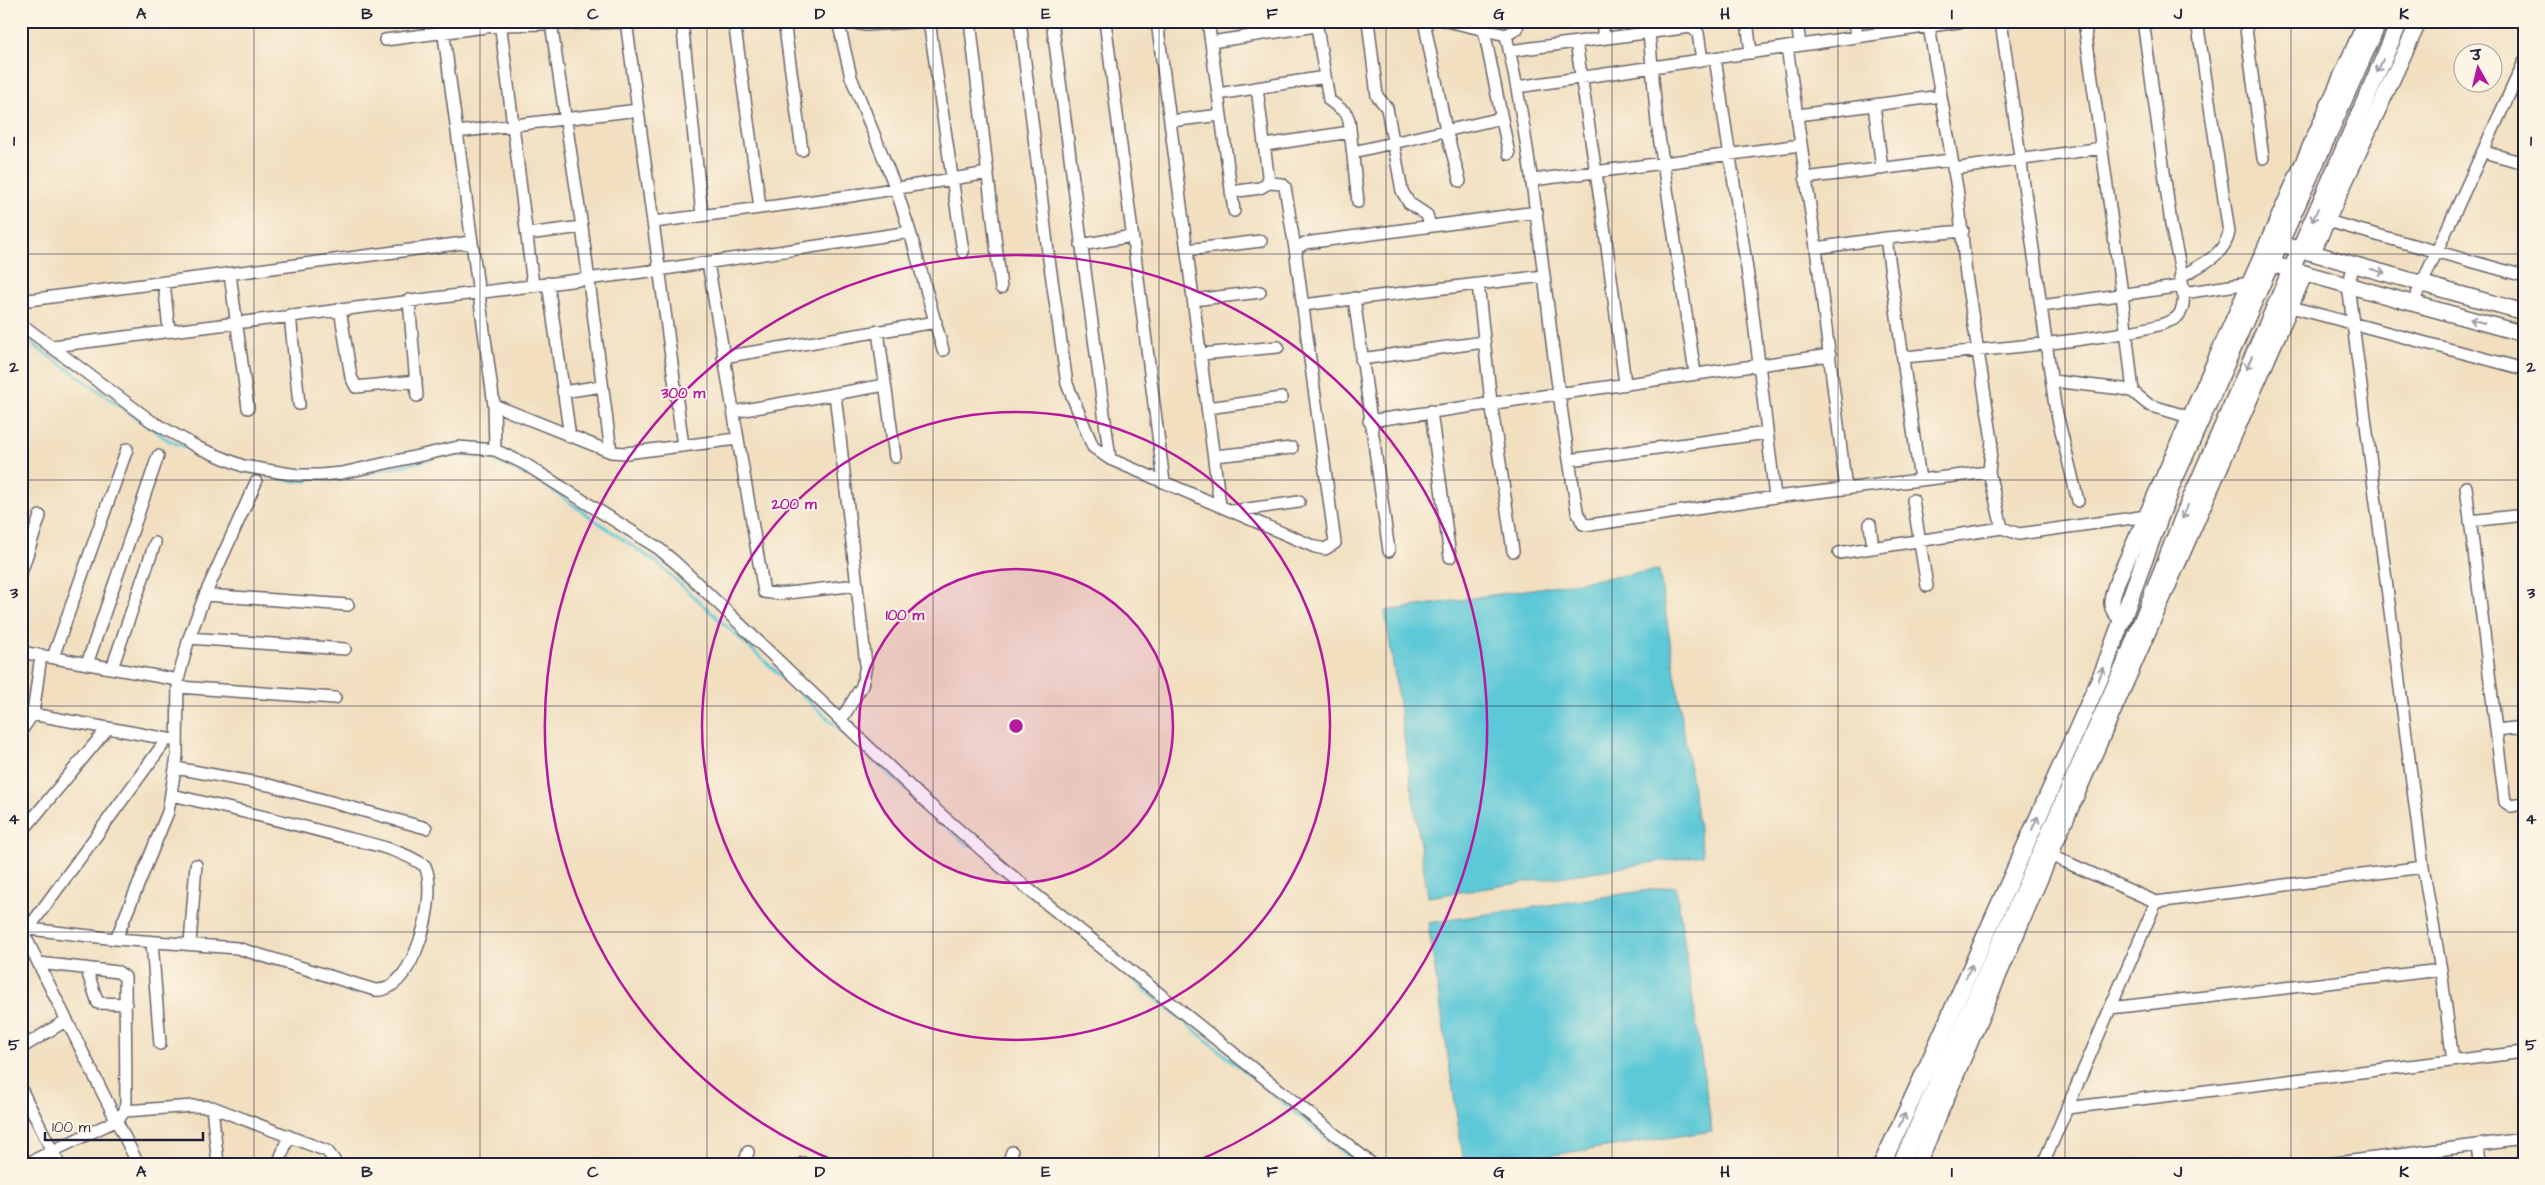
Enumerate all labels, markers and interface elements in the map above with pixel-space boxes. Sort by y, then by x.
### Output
text: A [136,3,147,25]
text: B [361,3,373,25]
text: C [587,3,599,25]
text: D [815,3,826,25]
text: E [1041,3,1051,25]
text: F [1266,3,1278,25]
text: G [1493,3,1505,25]
text: H [1720,3,1730,25]
text: I [1951,3,1953,25]
text: J [2173,3,2183,25]
text: K [2399,3,2409,25]
north arrow [2452,42,2502,92]
text: उ [2468,45,2484,67]
one-way arrow [2375,58,2385,73]
text: 1 [13,130,16,152]
text: 1 [2530,130,2533,152]
one-way arrow [2309,207,2319,222]
one-way arrow [2369,267,2385,277]
one-way arrow [2469,316,2485,325]
one-way arrow [2244,355,2254,370]
text: 2 [8,356,19,378]
text: 2 [2525,356,2536,378]
text: 300 m [660,383,705,404]
text: 200 m [770,494,817,515]
one-way arrow [2179,505,2188,520]
text: 3 [9,582,19,604]
text: 3 [2526,582,2536,604]
text: 100 m [886,605,925,626]
one-way arrow [2096,667,2106,682]
centre of rings [1007,717,1025,735]
text: 4 [9,808,20,830]
text: 4 [2526,808,2537,830]
one-way arrow [2031,816,2040,831]
one-way arrow [1965,964,1974,979]
text: 5 [8,1034,20,1056]
text: 5 [2525,1034,2537,1056]
scale bar [45,1110,202,1142]
one-way arrow [1898,1113,1908,1128]
text: 100 m [52,1117,91,1138]
text: A [136,1161,147,1183]
text: B [361,1161,373,1183]
text: C [587,1161,599,1183]
text: D [815,1161,826,1183]
text: E [1041,1161,1051,1183]
text: F [1266,1161,1278,1183]
text: G [1493,1161,1505,1183]
text: H [1720,1161,1730,1183]
text: I [1951,1161,1953,1183]
text: J [2173,1161,2183,1183]
text: K [2399,1161,2409,1183]

